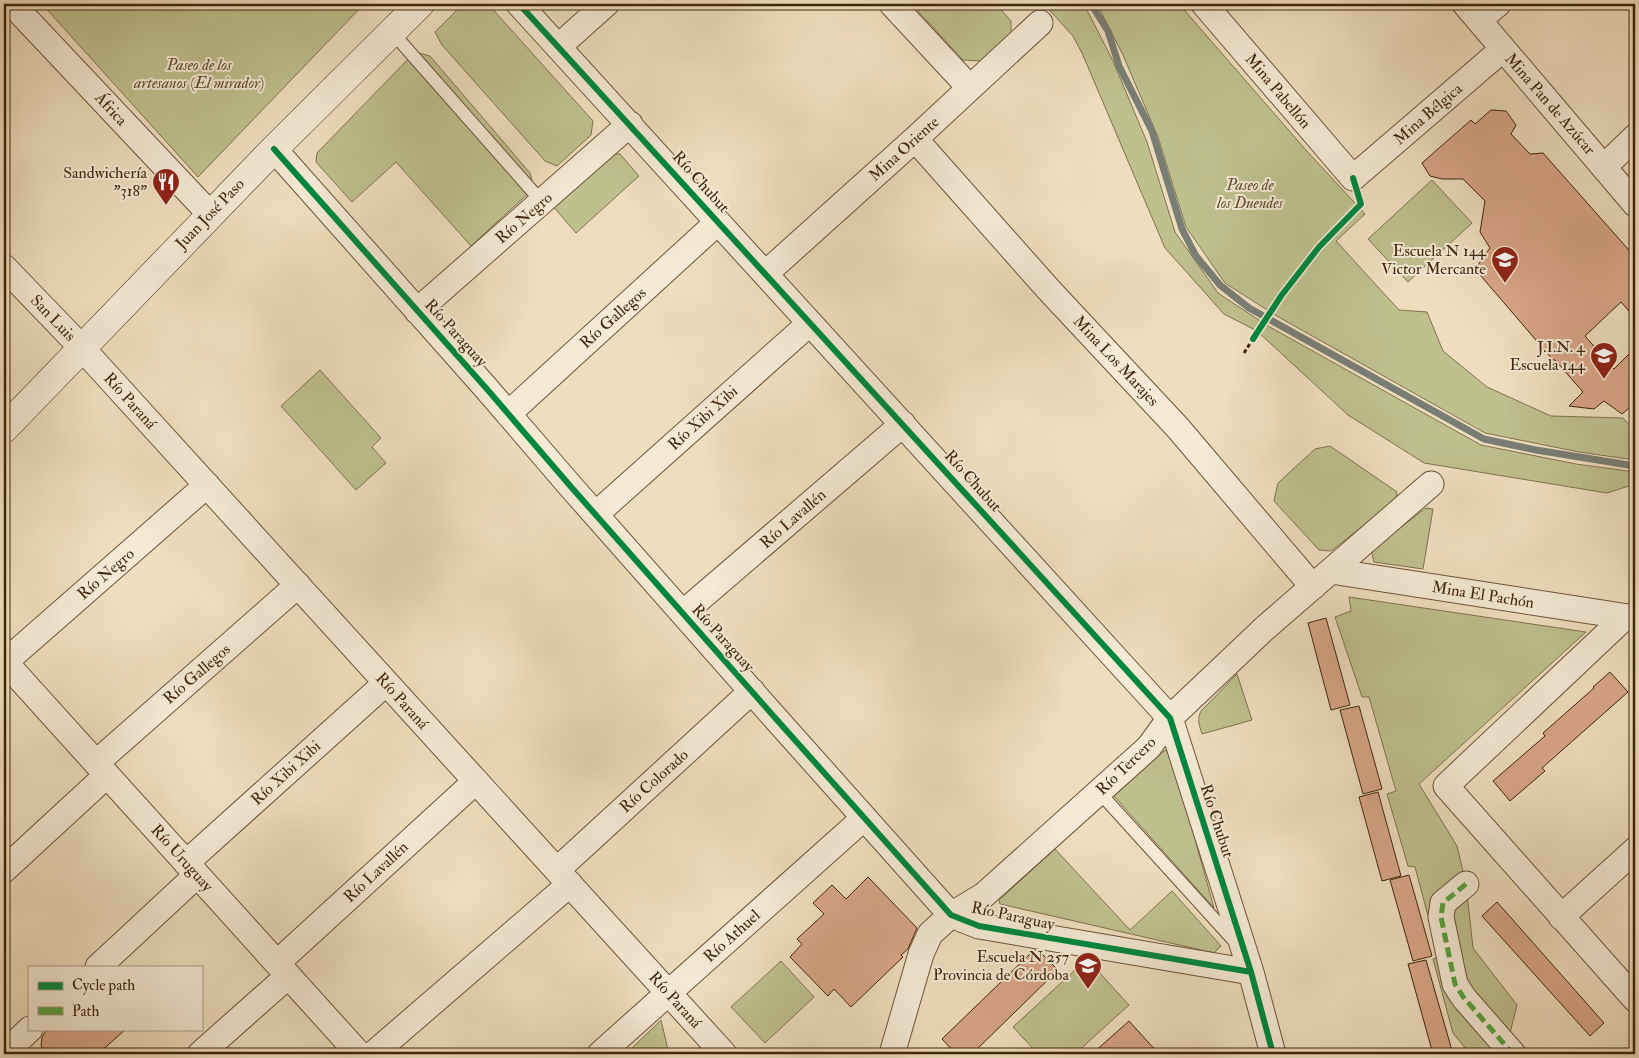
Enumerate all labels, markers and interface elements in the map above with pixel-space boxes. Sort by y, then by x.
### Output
street label: Mina Pabellón [1241,49,1315,133]
street label: Mina Pan de Azúcar [1500,49,1600,159]
park label: Paseo de los artesanos (El mirador) [133,55,264,93]
street label: Mina Bélgica [1390,79,1467,149]
street label: África [90,87,132,130]
street label: Mina Oriente [865,112,944,186]
street label: Río Chubut [668,147,734,217]
place label: Sandwichería "318" [63,163,147,201]
restaurant icon: Sandwichería "318" [151,167,181,206]
street label: Juan José Paso [171,174,250,255]
park label: Paseo de los Duendes [1216,175,1284,213]
street label: Río Negro [491,188,557,248]
place label: Escuela N 144 Victor Mercante [1381,241,1487,279]
school or university icon: Escuela N 144 Victor Mercante [1490,245,1520,284]
street label: Río Gallegos [576,283,650,353]
street label: San Luis [26,291,80,345]
street label: Río Paraguay [420,295,492,372]
street label: Mina Los Marajes [1069,312,1163,410]
place label: J.I.N. 4 Escuela 144 [1510,337,1586,375]
school or university icon: J.I.N. 4 Escuela 144 [1589,341,1619,380]
street label: Río Paraná [99,368,161,434]
street label: Río Xibi Xibi [664,381,742,455]
street label: Río Chubut [940,446,1006,516]
street label: Río Lavallén [756,485,830,553]
street label: Río Negro [73,544,139,604]
street label: Mina El Pachón [1430,577,1536,613]
street label: Río Paraguay [687,600,759,677]
street label: Río Gallegos [159,639,235,709]
street label: Río Paraná [371,668,433,734]
street label: Río Tercero [1092,732,1160,800]
street label: Río Xibi Xibi [247,736,325,810]
street label: Río Colorado [615,745,693,817]
street label: Río Chubut [1196,782,1238,860]
street label: Río Uruguay [147,820,218,897]
street label: Río Lavallén [340,837,412,907]
street label: Río Paraguay [970,897,1057,935]
street label: Río Athuel [700,905,764,967]
place label: Escuela N 257 Provincia de Córdoba [933,947,1070,985]
school or university icon: Escuela N 257 Provincia de Córdoba [1073,951,1103,990]
legend [28,966,202,1030]
street label: Río Paraná [644,967,706,1033]
text: Cycle path [72,976,135,996]
text: Path [72,1002,99,1021]

